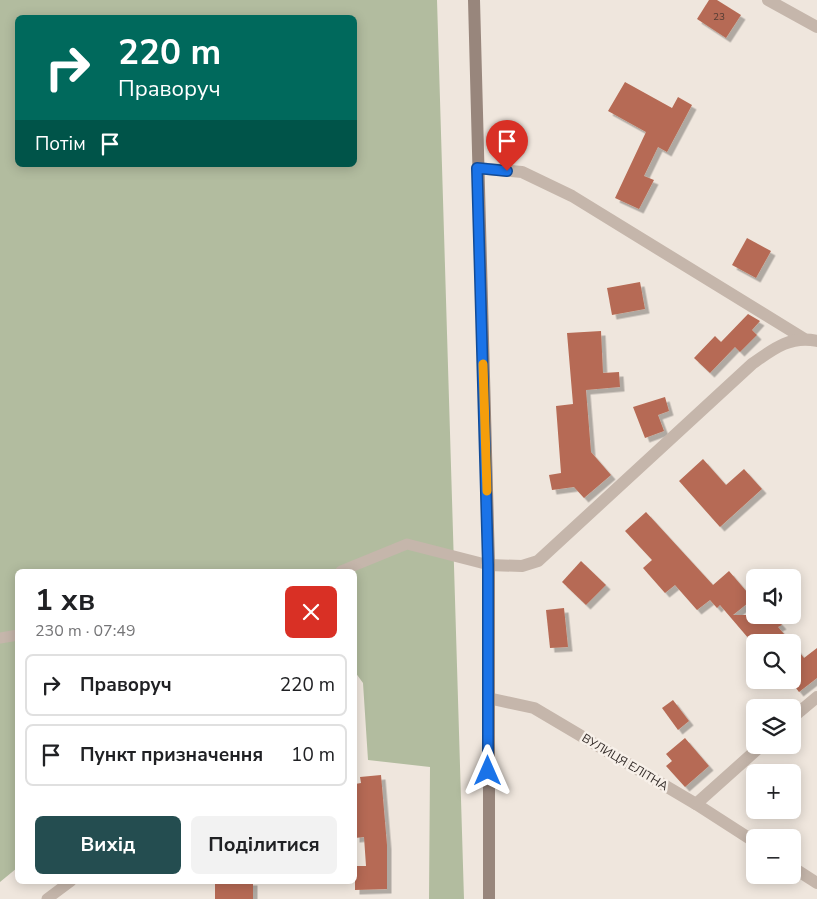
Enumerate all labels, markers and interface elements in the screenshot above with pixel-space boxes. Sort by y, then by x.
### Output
house number: 23 [713,10,725,24]
text: 220 m [118,29,221,76]
icon: right [35,35,100,100]
text: Праворуч [118,74,221,104]
pin [486,120,528,171]
icon: arrive [493,127,521,155]
icon: arrive [96,130,124,158]
text: Потім [35,131,86,157]
map controls [746,569,801,884]
button: sound [746,569,801,624]
text: 1 хв [35,580,95,621]
button: close [285,586,337,638]
text: 230 m · 07:49 [35,620,136,642]
button: search [746,634,801,689]
icon: right [37,671,65,699]
text: Праворуч [80,672,172,698]
text: 220 m [280,672,335,698]
button: layers [746,699,801,754]
street label: ВУЛИЦЯ ЕЛІТНА [579,730,671,794]
icon: arrive [37,741,65,769]
text: Пункт призначення [80,742,263,768]
text: 10 m [291,742,335,768]
position arrow [461,744,513,796]
button: + [746,764,801,819]
button: Вихід [35,816,181,874]
button: Поділитися [191,816,337,874]
button: − [746,829,801,884]

